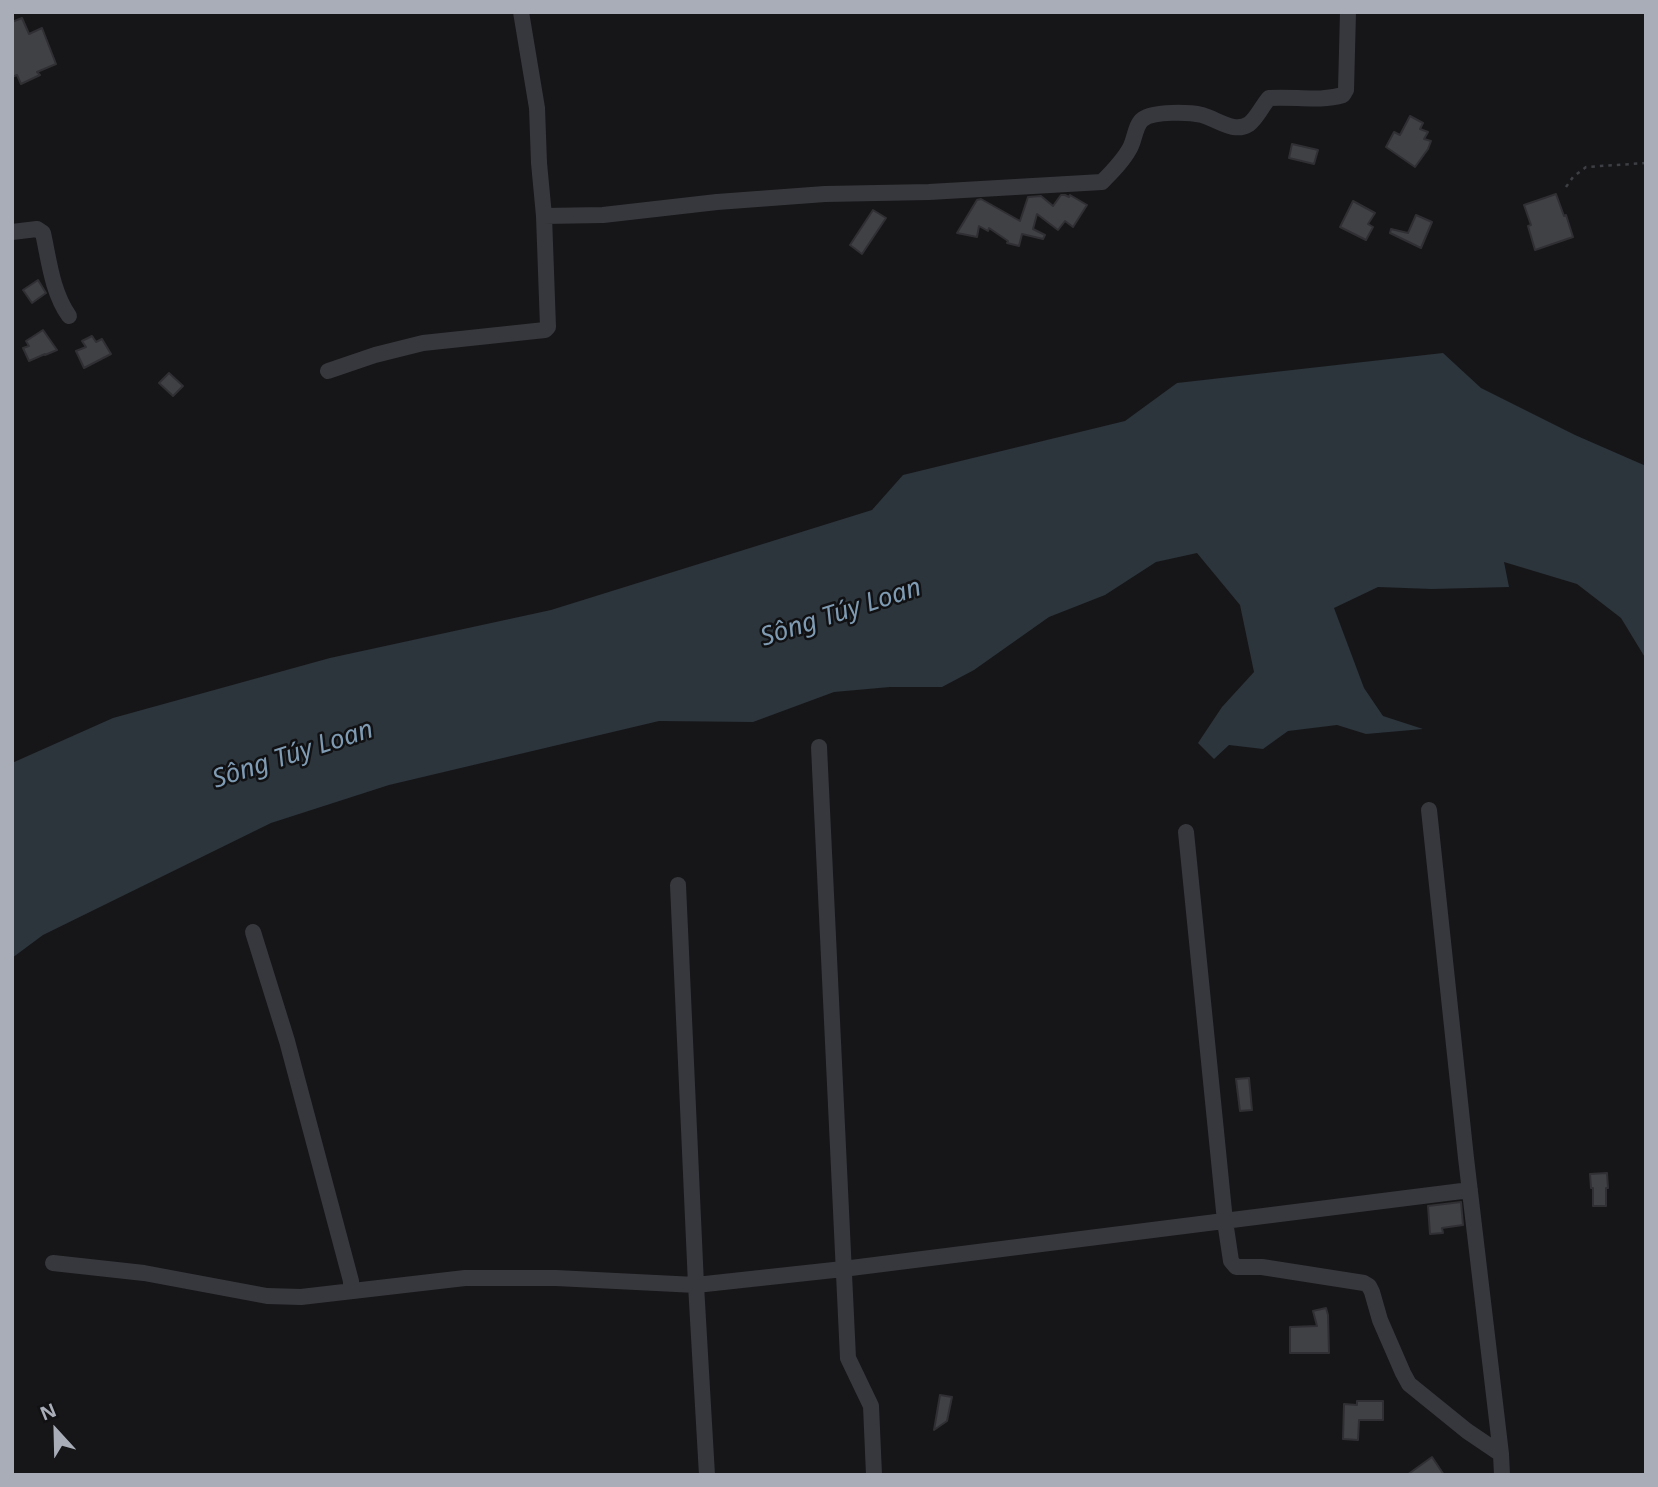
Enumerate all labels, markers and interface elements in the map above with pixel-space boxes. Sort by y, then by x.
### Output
water label: Sông Túy Loan [757,572,925,654]
water label: Sông Túy Loan [209,714,377,796]
north arrow [21,1396,91,1466]
text: N [36,1397,60,1426]

